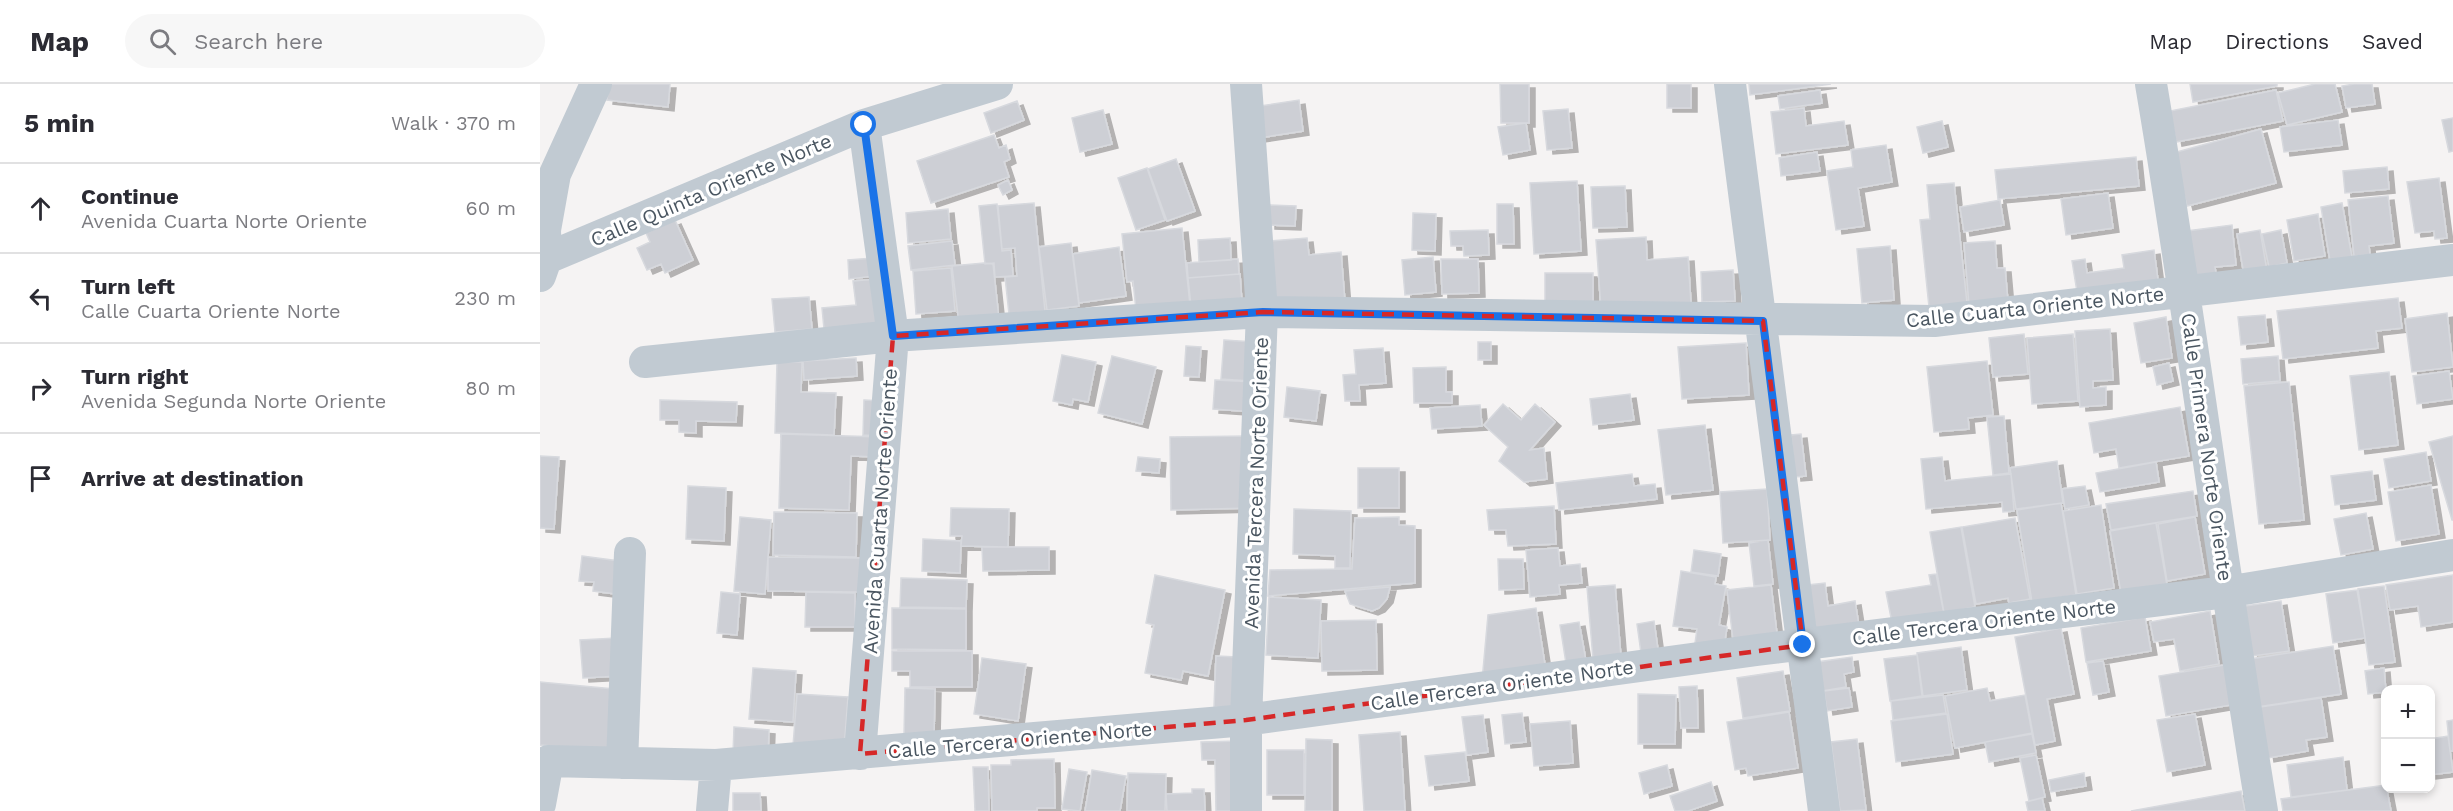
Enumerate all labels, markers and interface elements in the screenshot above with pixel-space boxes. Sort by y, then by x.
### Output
search box [125,14,545,68]
text: Map [30,25,89,58]
icon: search [146,25,179,58]
text: Search here [194,29,323,54]
text: Map [2149,29,2192,54]
text: Directions [2225,29,2329,54]
text: Saved [2362,29,2423,54]
text: 5 min [24,108,95,138]
text: Walk · 370 m [391,111,516,135]
route start [850,111,876,137]
street label: Calle Quinta Oriente Norte [587,128,835,252]
text: Continue [81,184,179,209]
icon: ahead [24,192,57,225]
text: 60 m [466,196,516,220]
text: Avenida Cuarta Norte Oriente [81,209,367,233]
text: Turn left [81,274,175,299]
icon: left [24,282,57,315]
street label: Calle Cuarta Oriente Norte [1905,282,2165,332]
text: 230 m [454,286,516,310]
text: Calle Cuarta Oriente Norte [81,299,341,323]
street label: Calle Primera Norte Oriente [2176,311,2238,583]
street label: Avenida Tercera Norte Oriente [1239,337,1273,629]
text: Turn right [81,364,188,389]
street label: Avenida Cuarta Norte Oriente [858,367,902,655]
icon: right [24,372,57,405]
text: 80 m [465,376,516,400]
text: Avenida Segunda Norte Oriente [81,389,386,413]
icon: arrive [24,462,57,495]
text: Arrive at destination [81,466,304,491]
street label: Calle Tercera Oriente Norte [1851,594,2117,650]
route end [1789,631,1815,657]
street label: Calle Tercera Oriente Norte [1369,655,1635,715]
map controls [2381,685,2435,793]
button: + [2381,685,2435,739]
street label: Calle Tercera Oriente Norte [887,716,1153,764]
button: − [2381,739,2435,793]

